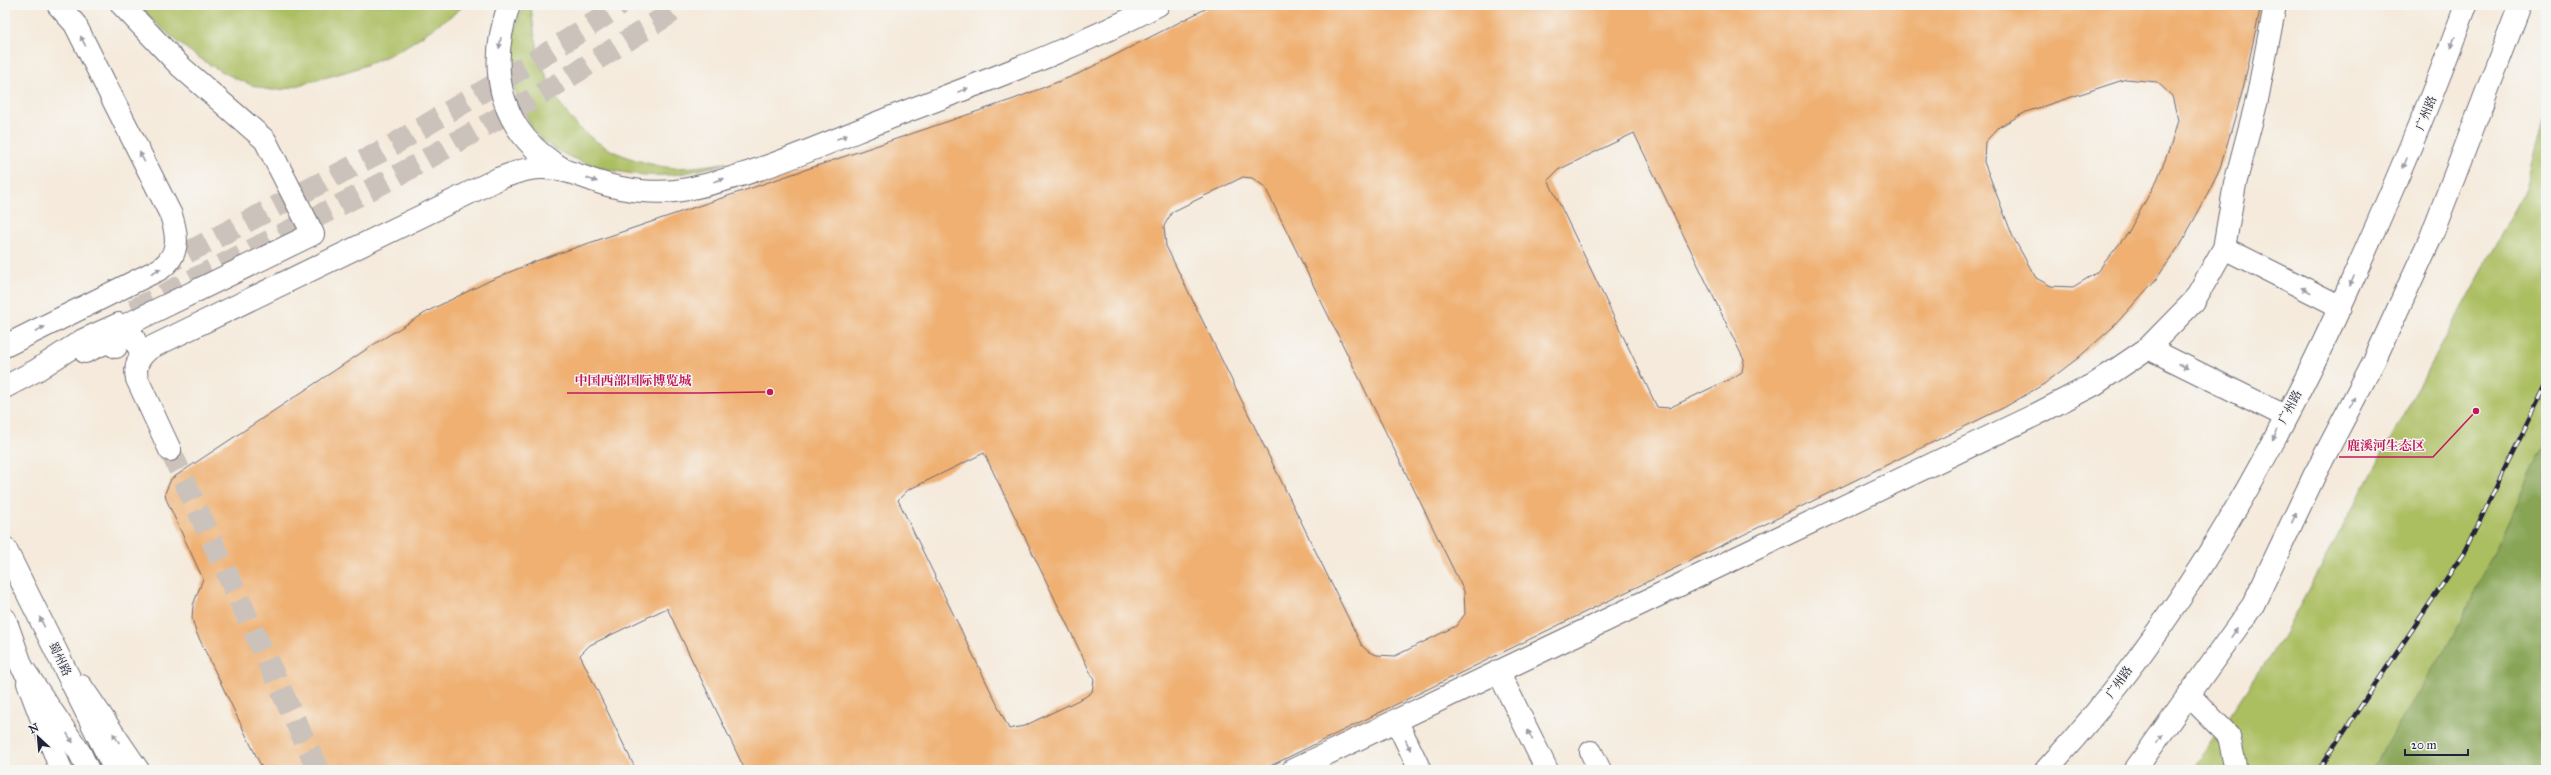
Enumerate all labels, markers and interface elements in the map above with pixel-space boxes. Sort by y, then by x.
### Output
one-way arrow [80,35,87,46]
one-way arrow [2449,36,2455,48]
one-way arrow [496,37,502,49]
one-way arrow [957,86,969,92]
street label: 广州路 [2413,94,2439,132]
one-way arrow [836,133,848,139]
one-way arrow [139,151,145,163]
one-way arrow [2402,157,2408,168]
one-way arrow [586,177,598,183]
one-way arrow [713,177,725,183]
one-way arrow [151,267,162,274]
one-way arrow [2349,276,2355,287]
one-way arrow [2300,287,2312,293]
one-way arrow [34,325,46,332]
one-way arrow [2177,363,2189,369]
callout: 中国西部国际博览城 [567,368,700,393]
text: 中国西部国际博览城 [574,373,692,389]
street label: 广州路 [2275,388,2305,426]
one-way arrow [2349,396,2356,408]
one-way arrow [2272,429,2278,441]
callout: 鹿溪河生态区 [2339,432,2433,457]
text: 鹿溪河生态区 [2347,438,2425,454]
one-way arrow [2291,513,2297,524]
one-way arrow [39,616,45,628]
one-way arrow [2230,628,2238,638]
street label: 蜀州路 [46,640,74,678]
street label: 广州路 [2103,663,2135,701]
north arrow [18,717,58,757]
text: N [27,720,41,736]
one-way arrow [1527,729,1533,741]
scale bar [2405,731,2468,757]
one-way arrow [112,732,120,743]
one-way arrow [66,733,74,744]
one-way arrow [2155,734,2163,745]
text: 20 m [2411,738,2437,752]
one-way arrow [1405,739,1411,751]

